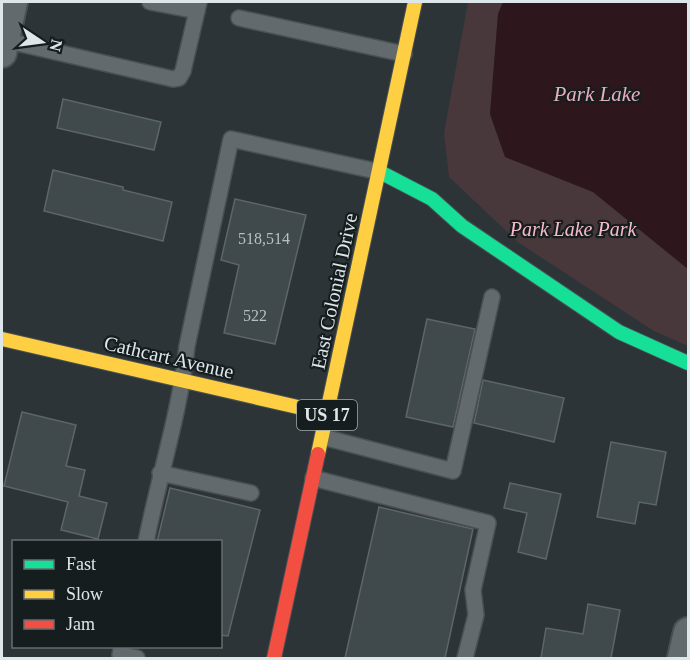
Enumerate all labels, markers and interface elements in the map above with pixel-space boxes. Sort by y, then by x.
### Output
north arrow [12,12,72,72]
text: N [46,38,66,53]
water label: Park Lake [553,82,640,106]
street label: East Colonial Drive [307,211,361,371]
park label: Park Lake Park [509,218,637,240]
house number: 518,514 [238,230,290,247]
house number: 522 [243,307,267,324]
street label: Cathcart Avenue [102,331,236,383]
road number: US 17 [297,400,357,430]
legend [12,540,222,648]
text: Fast [66,554,96,574]
text: Slow [66,584,103,604]
text: Jam [66,614,95,634]

